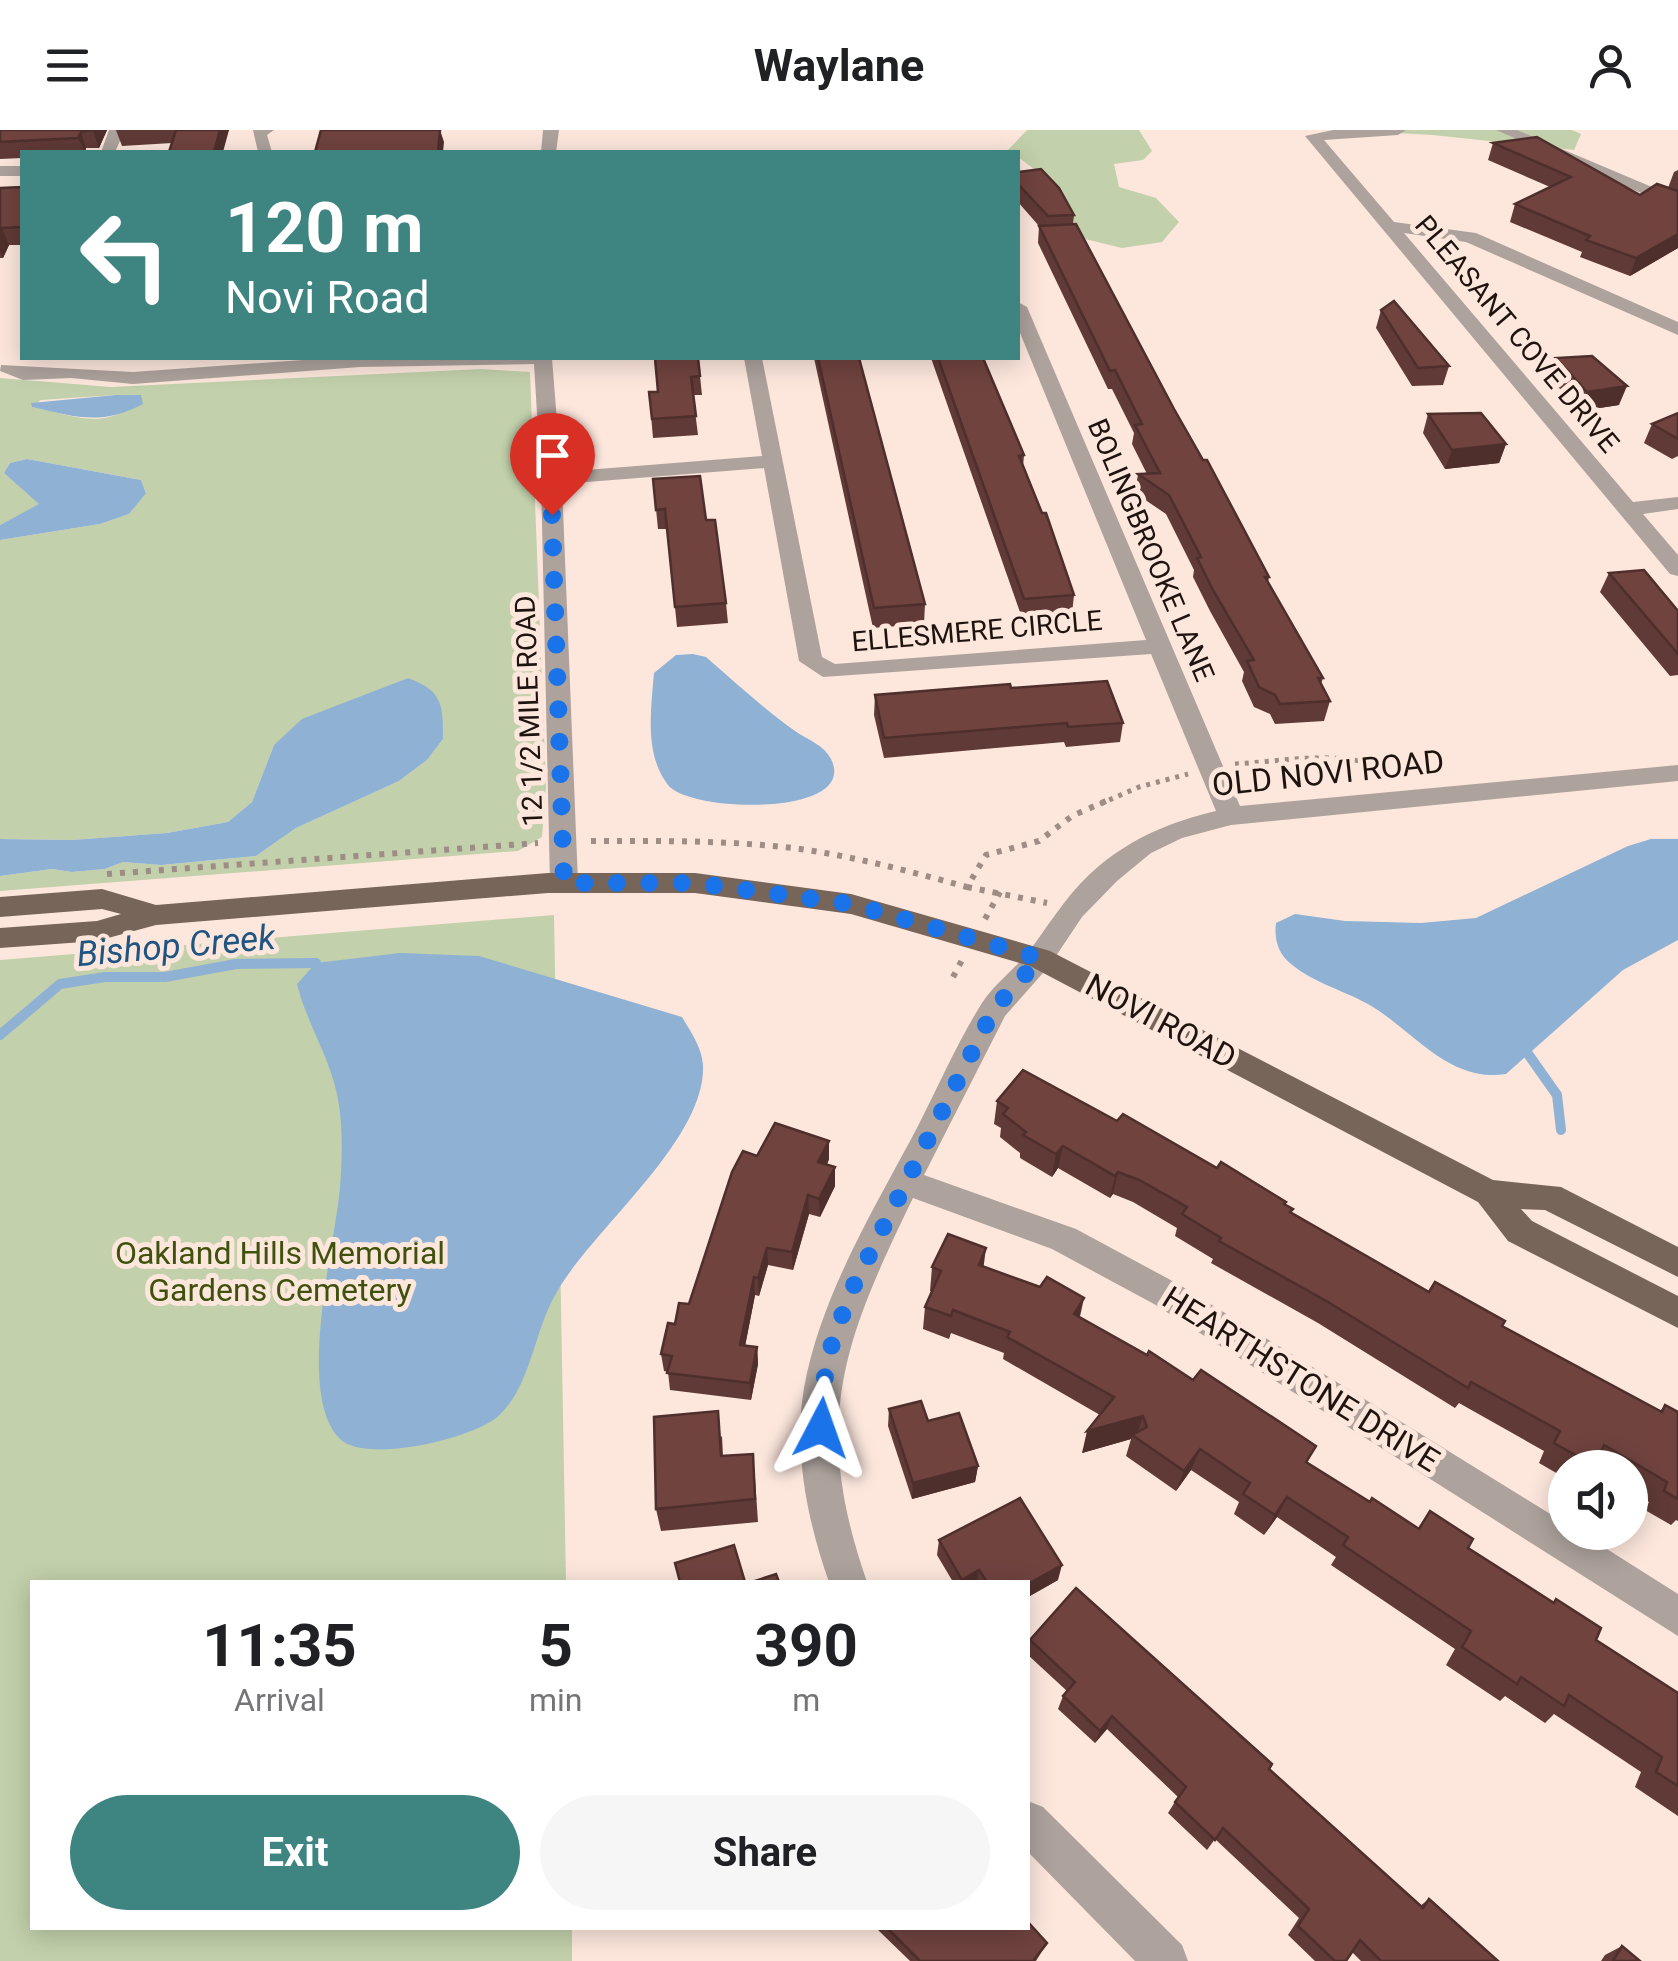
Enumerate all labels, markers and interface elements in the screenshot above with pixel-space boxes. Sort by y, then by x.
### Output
icon: menu [40,38,95,93]
icon: person [1583,38,1638,93]
text: Waylane [754,39,924,92]
text: 120 m [225,187,424,269]
icon: left [60,190,190,320]
street label: PLEASANT COVE DRIVE [1408,209,1626,459]
text: Novi Road [225,271,430,324]
pin [510,413,595,516]
street label: BOLINGBROOKE LANE [1081,414,1221,686]
icon: arrive [525,428,580,483]
street label: 12 1/2 MILE ROAD [508,595,550,827]
street label: ELLESMERE CIRCLE [850,604,1104,658]
street label: OLD NOVI ROAD [1210,742,1446,804]
water label: Bishop Creek [75,917,278,975]
street label: NOVI ROAD [1079,966,1243,1076]
park label: Oakland Hills Memorial Gardens Cemetery [115,1234,445,1309]
street label: HEARTHSTONE DRIVE [1156,1278,1446,1480]
position arrow [769,1376,873,1480]
map controls [1548,1450,1648,1550]
button: sound [1548,1450,1648,1550]
text: 11:35 [202,1610,357,1681]
text: 5 [538,1610,573,1681]
text: 390 [755,1610,858,1681]
text: Arrival [234,1681,325,1719]
text: min [529,1681,582,1719]
text: m [792,1681,820,1719]
button: Exit [70,1795,520,1910]
button: Share [540,1795,990,1910]

